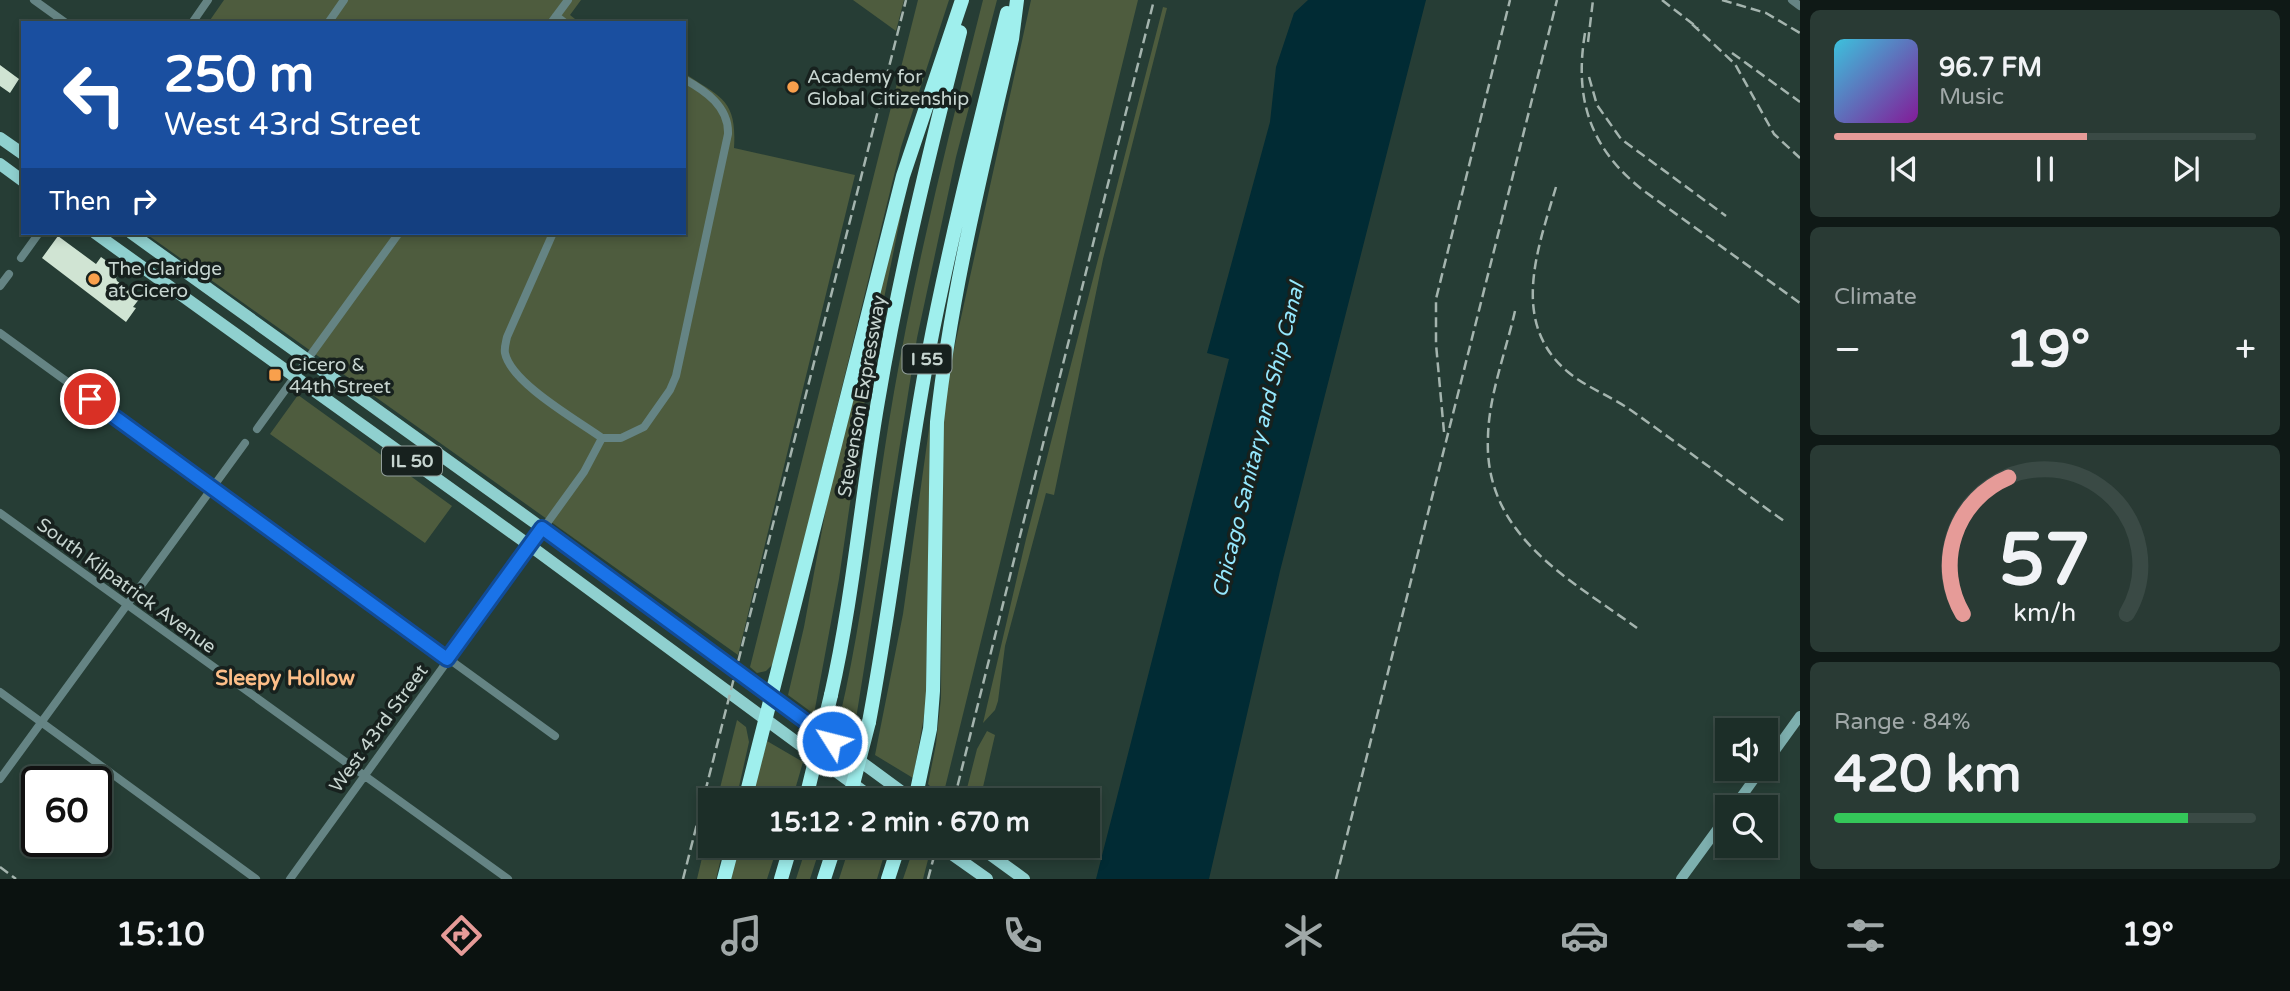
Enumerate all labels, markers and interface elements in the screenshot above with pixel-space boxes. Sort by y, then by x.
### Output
text: 250 m [164,46,314,105]
icon: left [49,49,140,140]
text: 96.7 FM [1939,52,2042,83]
place label: Academy for Global Citizenship [807,66,969,110]
marker: Academy for Global Citizenship [785,79,801,95]
text: Music [1939,83,2004,111]
text: West 43rd Street [164,106,421,144]
icon: previous [1885,150,1923,188]
icon: pause [2026,150,2064,188]
icon: next [2167,150,2205,188]
icon: right [125,182,163,220]
text: Then [49,186,111,217]
place label: The Claridge at Cicero [108,258,222,302]
marker: The Claridge at Cicero [86,271,102,287]
water label: Chicago Sanitary and Ship Canal [1207,277,1310,600]
text: Climate [1834,283,1917,311]
street label: Stevenson Expressway [833,294,891,499]
text: 19° [2005,318,2090,381]
text: − [1834,327,1861,373]
text: + [2235,327,2256,373]
road number: I 55 [902,344,951,374]
place label: Cicero & 44th Street [289,354,391,398]
marker: Cicero & 44th Street [267,367,283,383]
pin [60,369,120,429]
icon: arrive [71,380,109,418]
road number: IL 50 [382,447,442,476]
street label: South Kilpatrick Avenue [33,513,220,658]
text: 57 [1999,518,2091,606]
text: km/h [2014,598,2076,628]
street label: West 43rd Street [325,660,433,797]
district label: Sleepy Hollow [215,666,355,691]
position arrow [795,704,869,778]
text: Range · 84% [1834,708,1970,736]
map controls [1715,718,1778,858]
button: sound [1715,718,1778,781]
text: 420 km [1834,743,2022,806]
speed limit sign: 60 [21,766,112,857]
button: search [1715,795,1778,858]
text: 15:12 · 2 min · 670 m [768,807,1030,838]
icon: directions [437,911,486,960]
icon: music [717,911,766,960]
icon: phone [998,911,1047,960]
icon: climate [1279,911,1328,960]
icon: car [1560,911,1609,960]
icon: filters [1841,911,1890,960]
text: 15:10 [116,916,205,954]
text: 19° [2122,916,2174,954]

